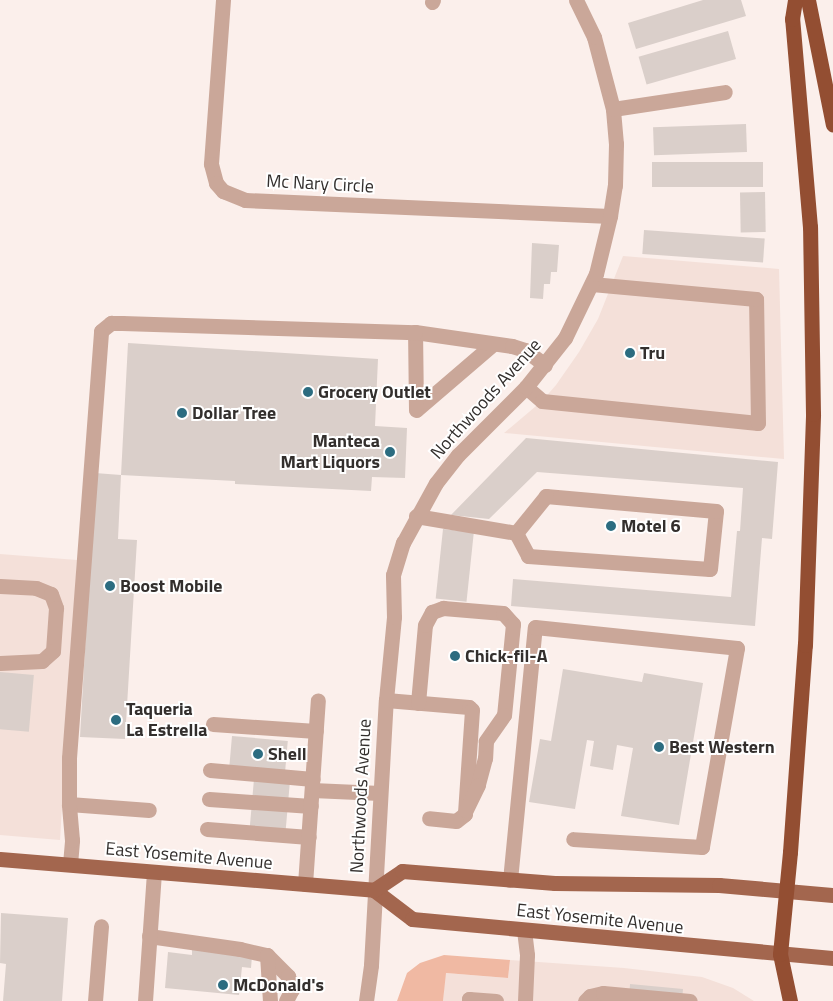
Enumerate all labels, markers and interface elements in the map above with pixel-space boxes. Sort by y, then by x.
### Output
street label: Mc Nary Circle [266,170,374,198]
street label: Northwoods Avenue [426,334,546,464]
place label: Tru [640,342,665,364]
marker: Tru [624,347,636,359]
place label: Grocery Outlet [318,381,431,403]
marker: Grocery Outlet [302,386,314,398]
place label: Dollar Tree [192,402,276,424]
marker: Dollar Tree [176,407,188,419]
place label: Manteca Mart Liquors [281,431,380,474]
marker: Manteca Mart Liquors [384,446,396,458]
place label: Motel 6 [621,515,681,537]
marker: Motel 6 [605,520,617,532]
place label: Boost Mobile [120,575,223,597]
marker: Boost Mobile [104,580,116,592]
place label: Chick-fil-A [465,645,548,667]
marker: Chick-fil-A [449,650,461,662]
place label: Taqueria La Estrella [126,699,207,742]
marker: Taqueria La Estrella [110,714,122,726]
street label: Northwoods Avenue [346,718,376,874]
place label: Best Western [669,736,775,758]
marker: Best Western [653,741,665,753]
place label: Shell [268,743,307,765]
marker: Shell [252,748,264,760]
street label: East Yosemite Avenue [105,838,273,874]
street label: East Yosemite Avenue [515,899,685,939]
place label: McDonald's [233,974,324,996]
marker: McDonald's [217,979,229,991]

